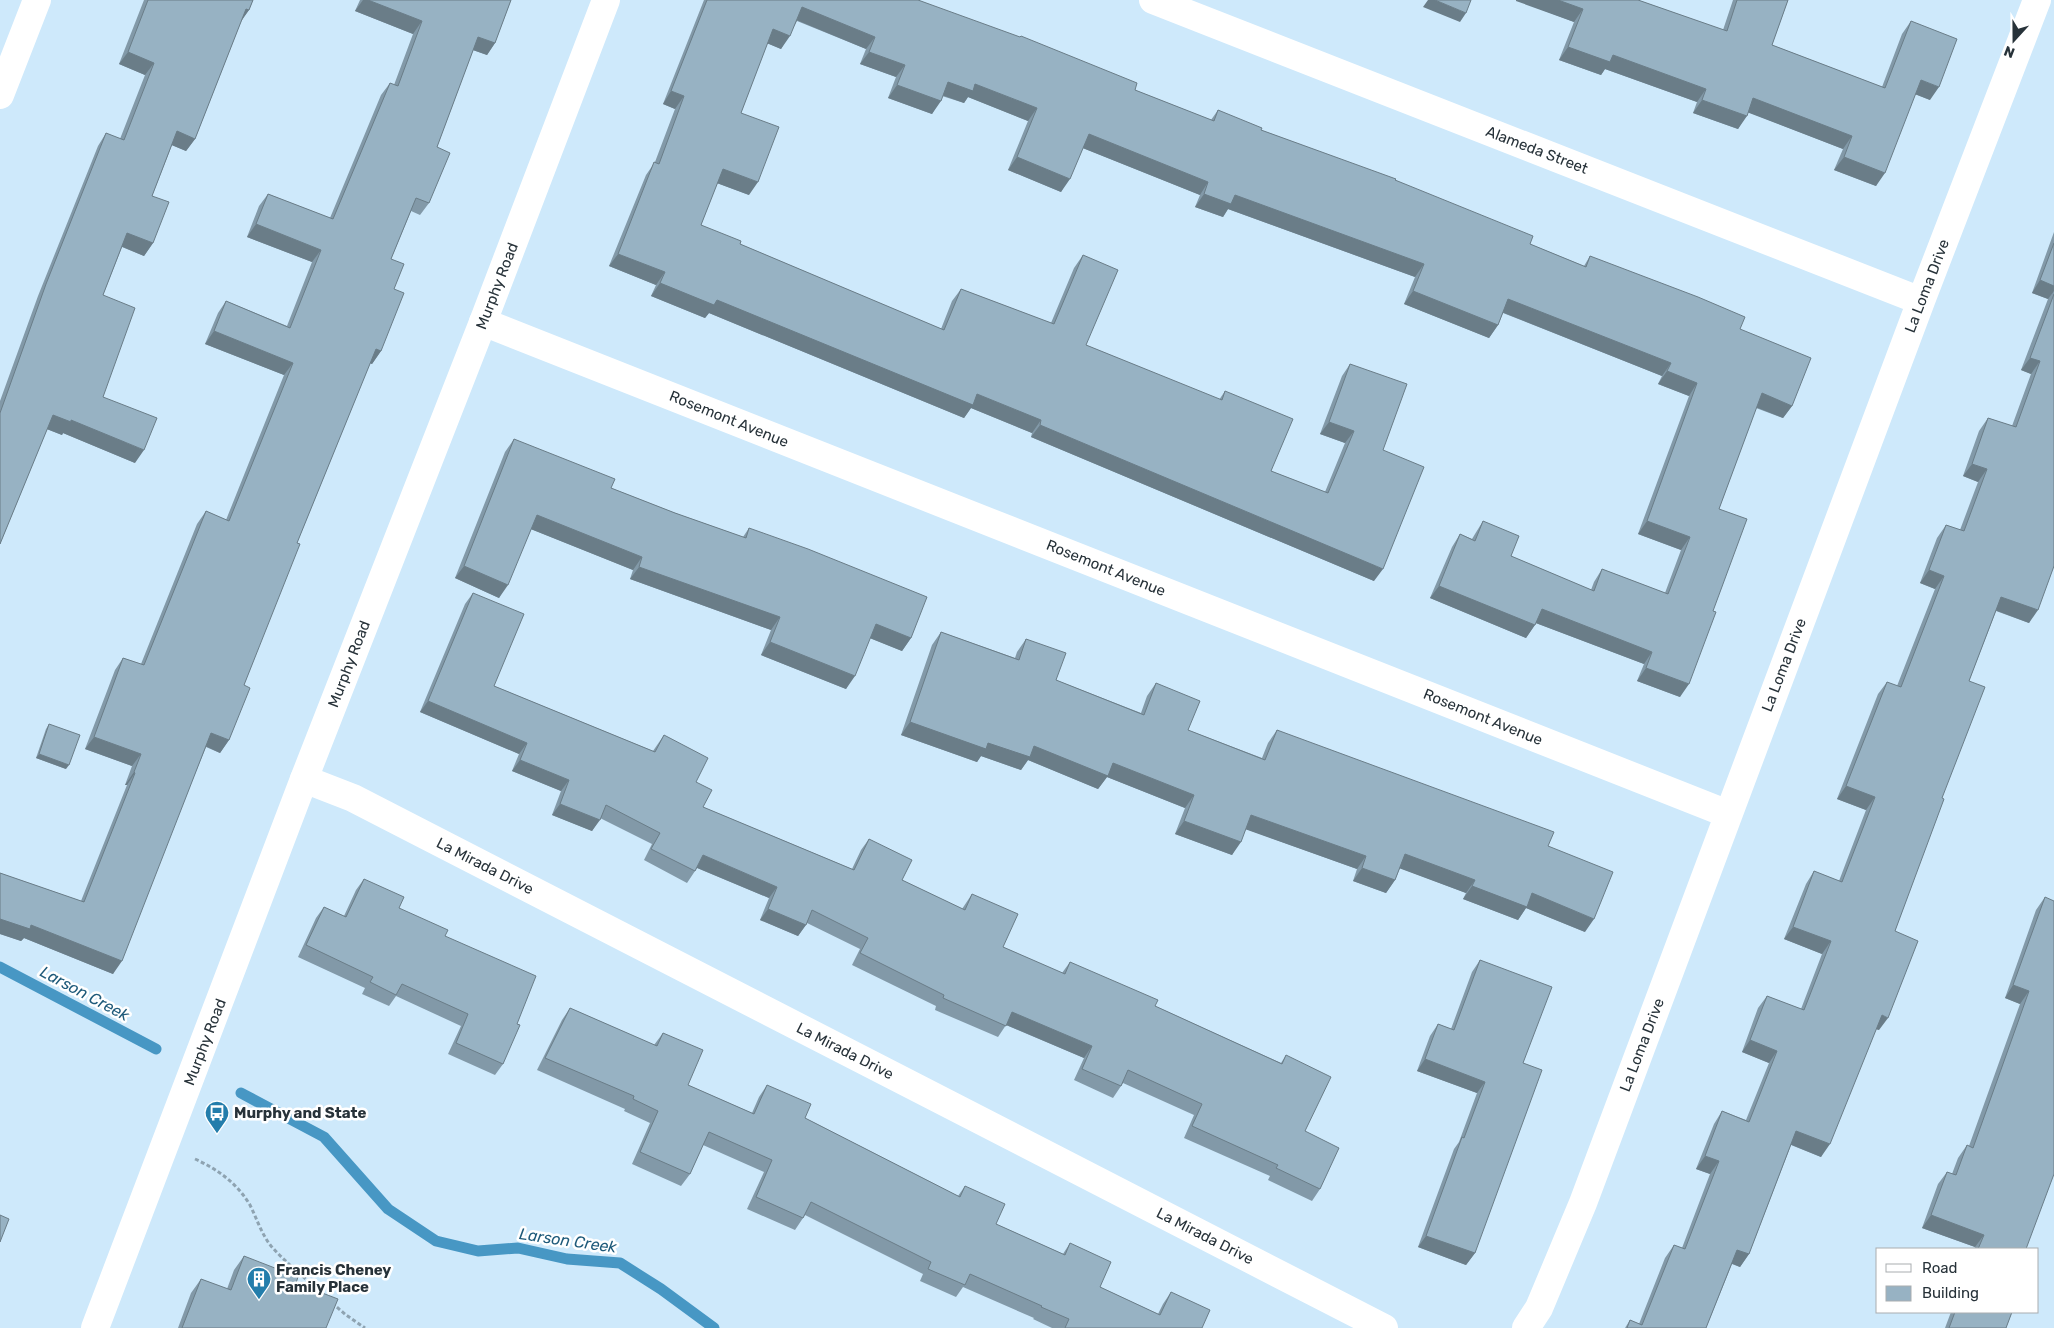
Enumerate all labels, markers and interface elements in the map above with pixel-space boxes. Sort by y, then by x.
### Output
north arrow [1989,15,2039,65]
text: N [2002,42,2017,61]
street label: Alameda Street [1483,122,1591,178]
street label: La Loma Drive [1901,237,1953,335]
street label: Murphy Road [472,240,522,332]
street label: Rosemont Avenue [667,387,791,451]
street label: Rosemont Avenue [1044,536,1168,600]
street label: La Loma Drive [1758,616,1810,714]
street label: Murphy Road [324,618,374,710]
street label: Rosemont Avenue [1421,685,1545,749]
street label: La Mirada Drive [433,834,537,898]
water label: Larson Creek [37,962,133,1025]
street label: Murphy Road [180,996,230,1088]
street label: La Loma Drive [1616,996,1668,1094]
street label: La Mirada Drive [793,1019,897,1083]
bus stop icon: Murphy and State [204,1100,230,1134]
place label: Murphy and State [234,1104,366,1122]
street label: La Mirada Drive [1153,1204,1257,1268]
water label: Larson Creek [518,1224,619,1257]
legend [1876,1248,2039,1313]
text: Road [1922,1259,1958,1277]
place label: Francis Cheney Family Place [276,1261,391,1296]
building icon: Francis Cheney Family Place [246,1266,272,1300]
text: Building [1922,1284,1979,1302]

